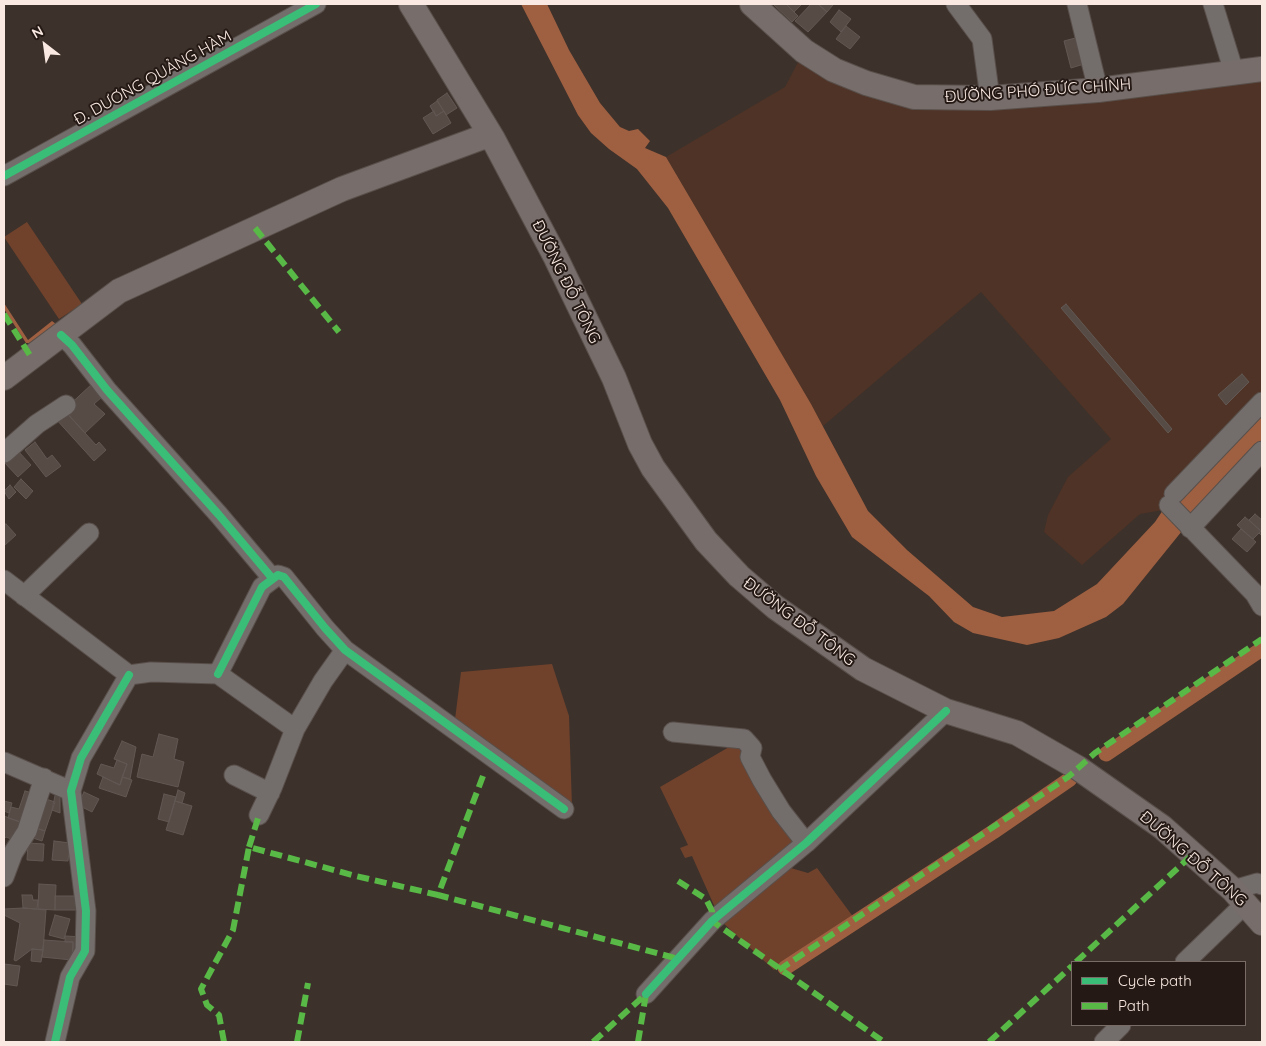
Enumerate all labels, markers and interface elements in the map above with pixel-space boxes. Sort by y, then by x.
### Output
north arrow [20,20,70,70]
text: N [29,22,46,42]
street label: Đ. DƯƠNG QUẢNG HÀM [71,27,235,129]
street label: ĐƯỜNG PHÓ ĐỨC CHÍNH [944,75,1132,107]
street label: ĐƯỜNG ĐỖ TÔNG [528,217,604,347]
street label: ĐƯỜNG ĐỖ TÔNG [739,574,859,670]
street label: ĐƯỜNG ĐỖ TÔNG [1136,807,1250,911]
legend [1071,961,1246,1026]
text: Cycle path [1118,971,1192,990]
text: Path [1118,996,1150,1015]

